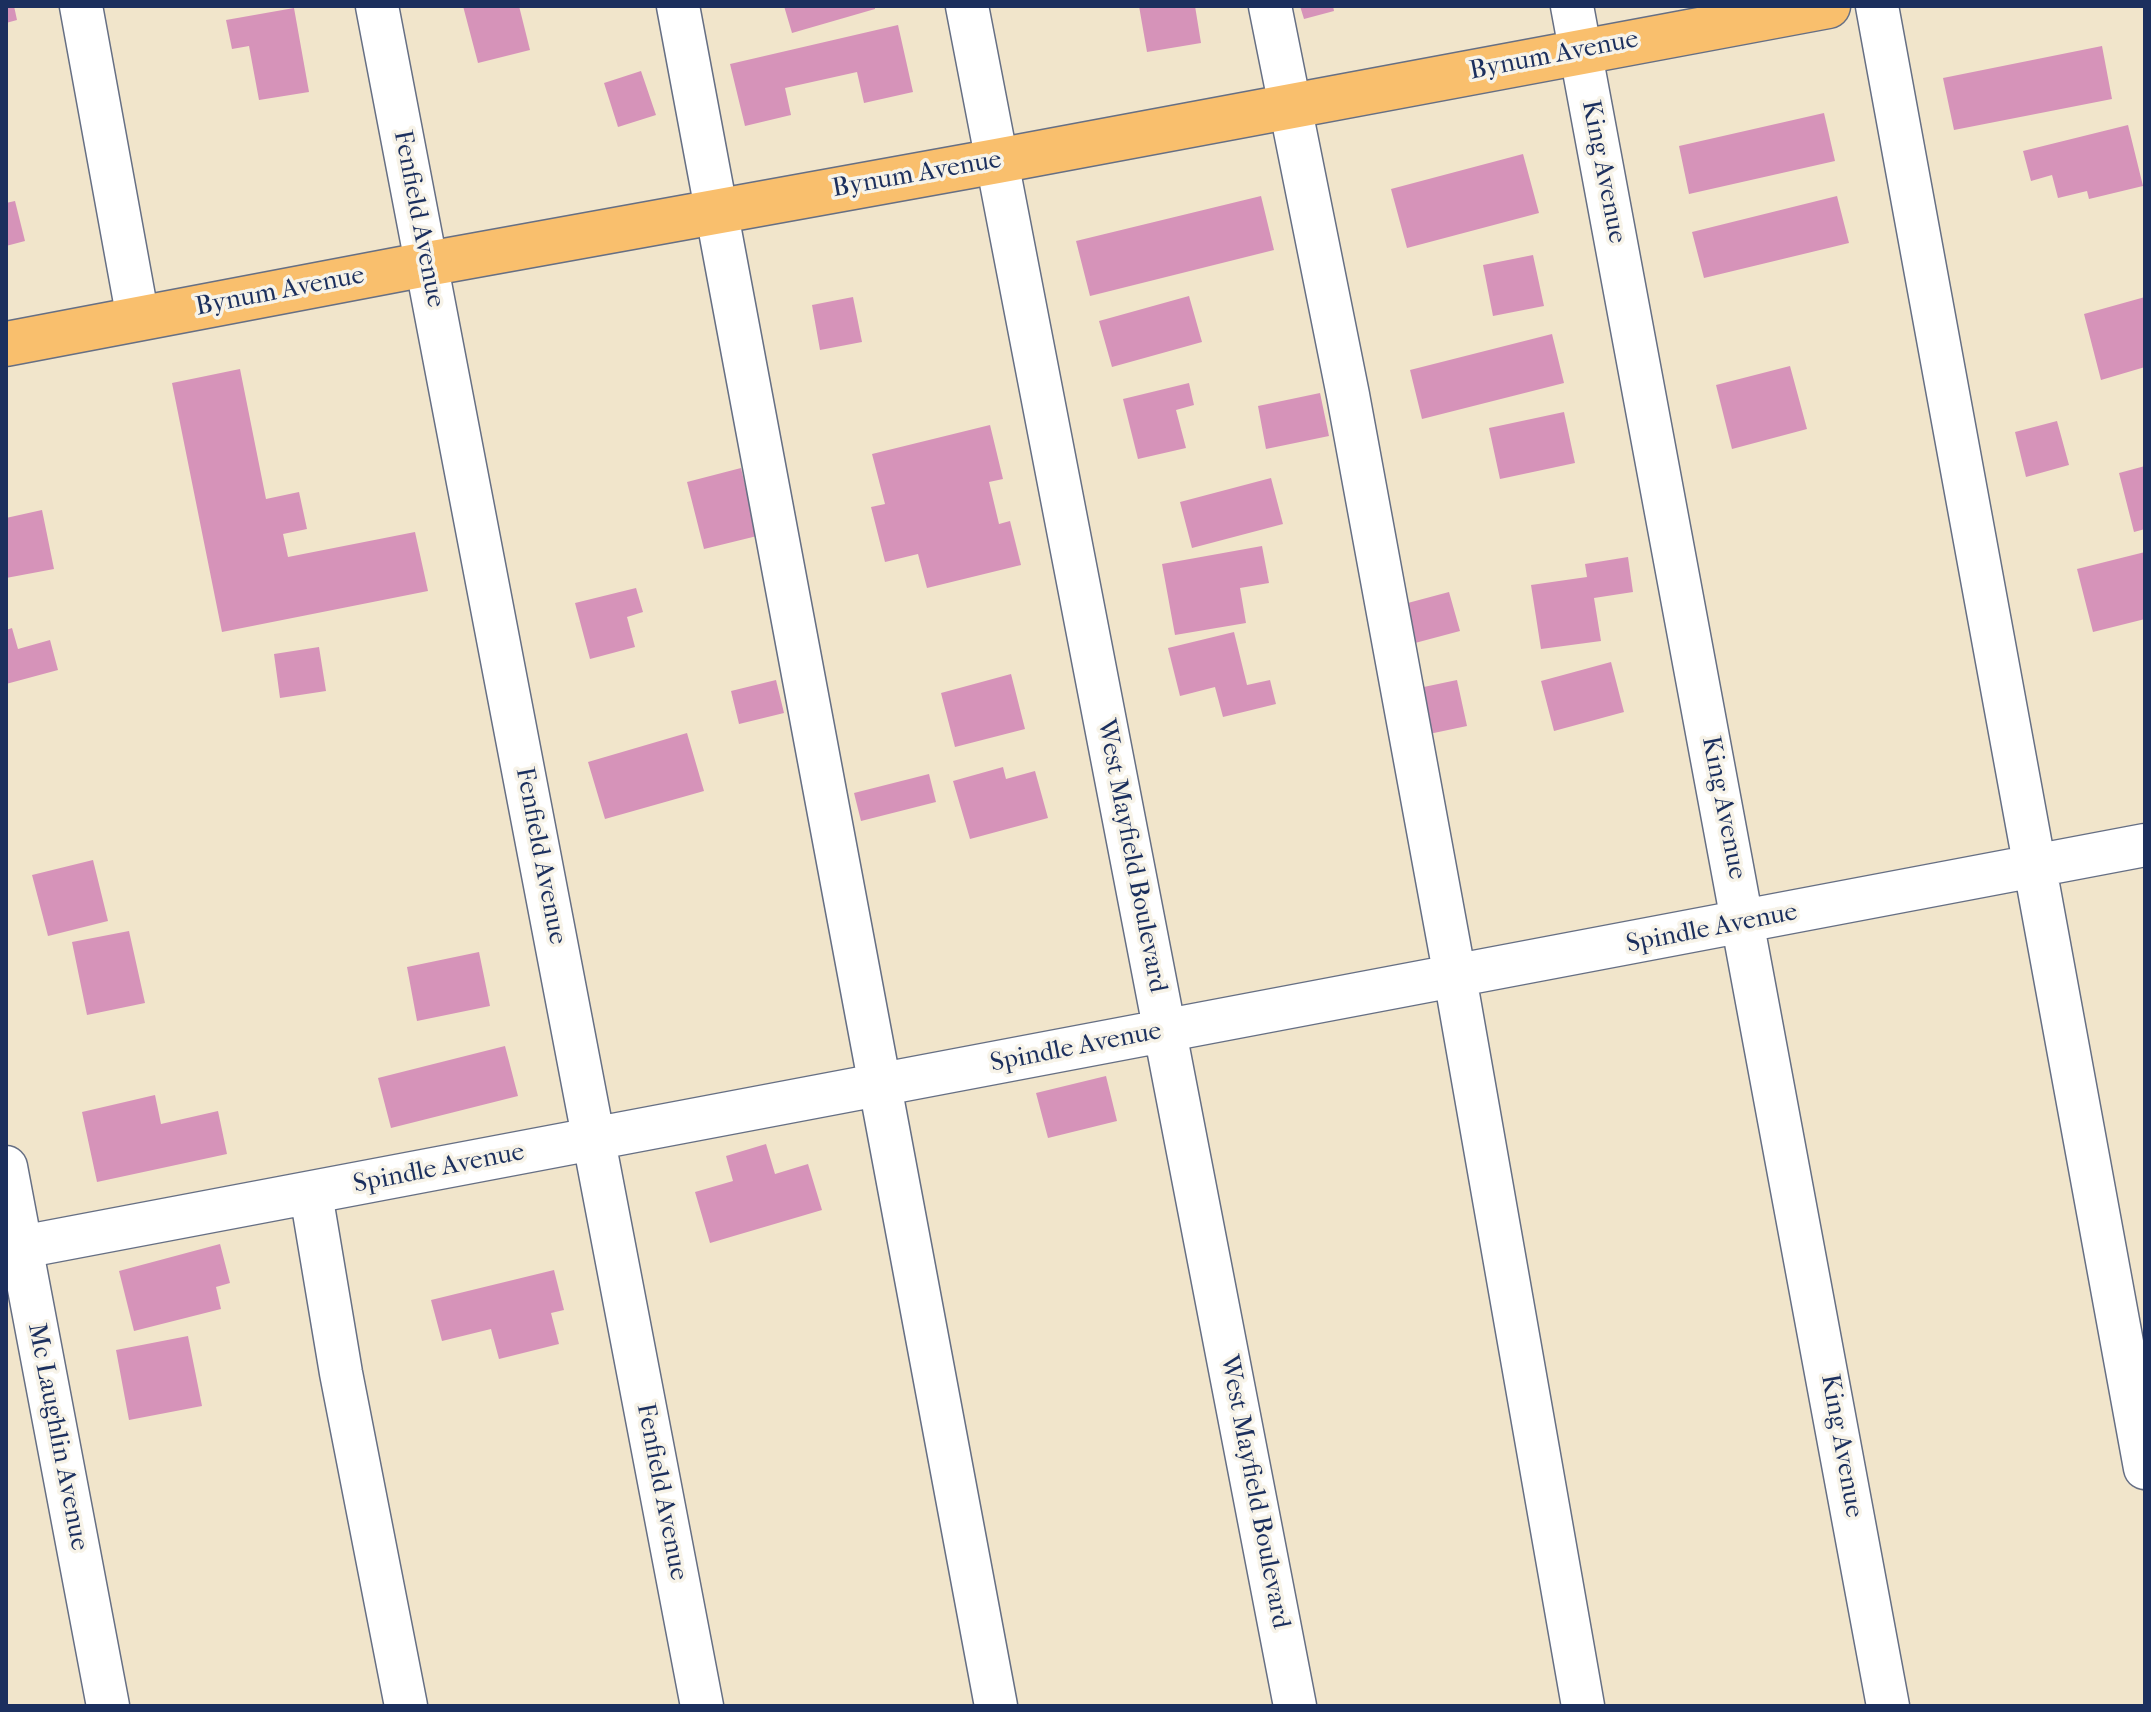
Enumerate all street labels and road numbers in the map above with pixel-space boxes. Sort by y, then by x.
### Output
street label: Bynum Avenue [1467,24,1641,88]
street label: King Avenue [1574,98,1632,246]
street label: Fenfield Avenue [386,128,450,310]
street label: Bynum Avenue [830,145,1004,205]
street label: Bynum Avenue [193,260,367,324]
street label: West Mayfield Boulevard [1089,716,1173,996]
street label: King Avenue [1694,734,1752,882]
street label: Fenfield Avenue [508,765,572,947]
street label: Spindle Avenue [1624,897,1800,961]
street label: Spindle Avenue [988,1016,1164,1080]
street label: Spindle Avenue [351,1137,527,1201]
street label: Mc Laughlin Avenue [20,1321,94,1553]
street label: West Mayfield Boulevard [1212,1352,1296,1632]
street label: King Avenue [1813,1372,1869,1520]
street label: Fenfield Avenue [629,1401,693,1583]

